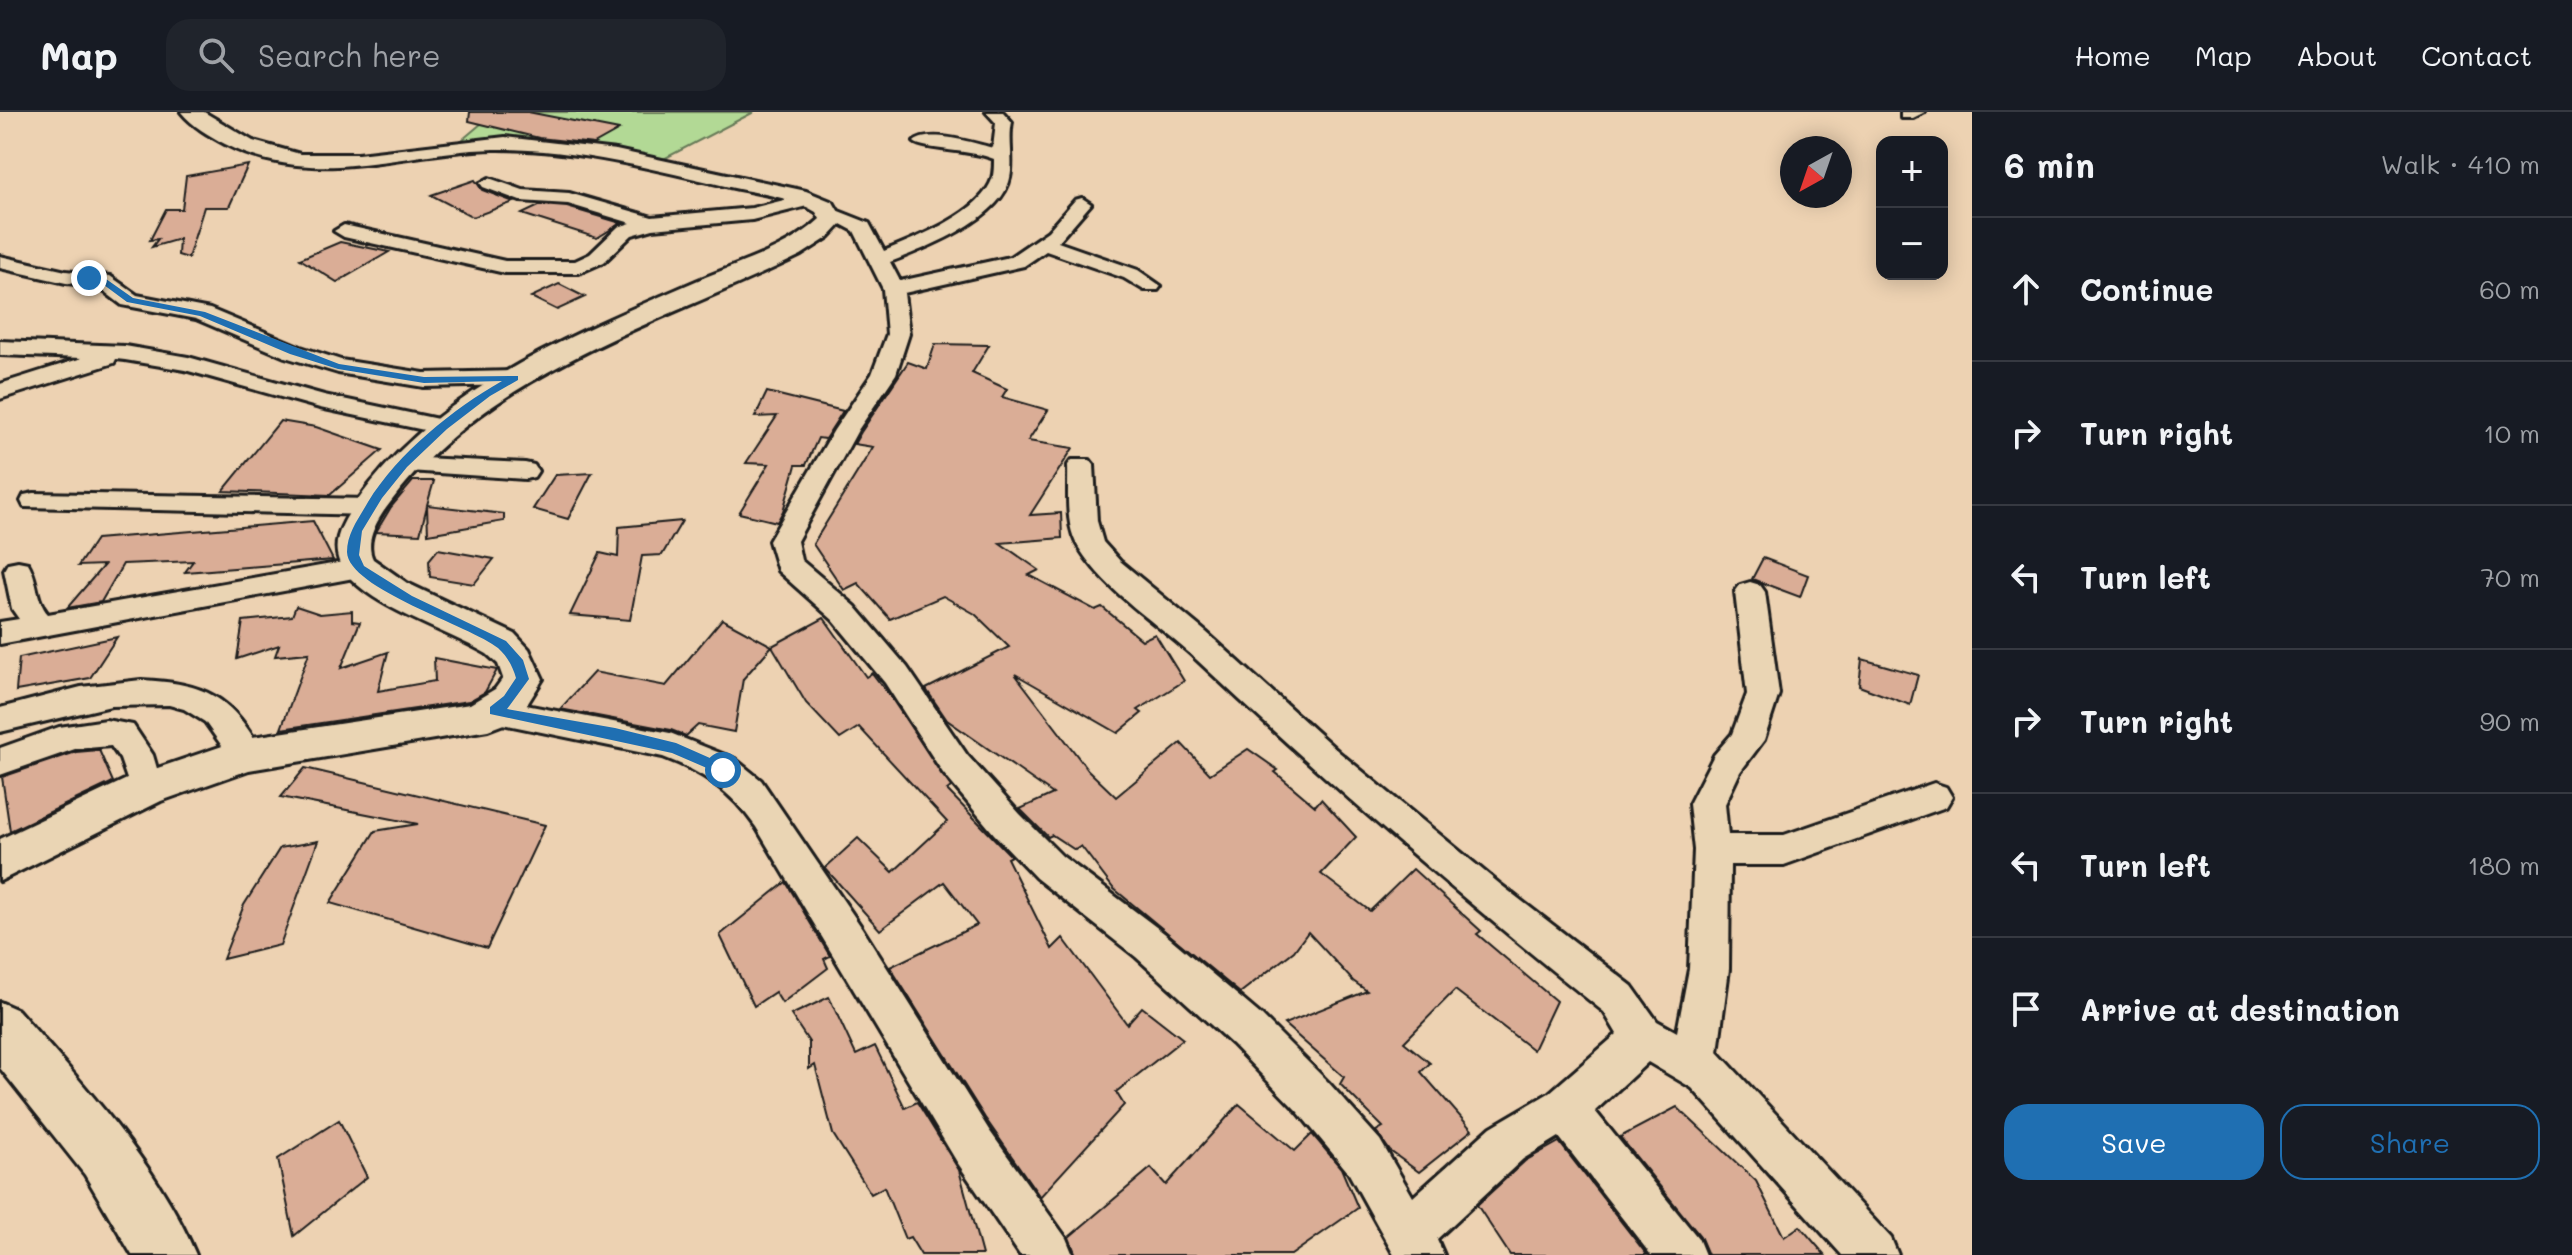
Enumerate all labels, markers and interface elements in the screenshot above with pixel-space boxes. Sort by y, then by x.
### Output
search box [166,19,726,91]
text: Map [40,30,118,80]
icon: search [194,33,238,77]
text: Search here [258,35,441,75]
text: Home [2075,37,2151,73]
text: Map [2195,37,2252,73]
text: About [2296,37,2377,73]
text: Contact [2421,37,2532,73]
north arrow [1780,136,1852,208]
map controls [1876,136,1948,280]
button: + [1876,136,1948,208]
text: 6 min [2004,142,2095,187]
text: Walk · 410 m [2381,147,2540,181]
button: − [1876,208,1948,280]
route end [71,260,107,296]
icon: ahead [2004,267,2048,311]
text: Continue [2080,269,2213,309]
text: 60 m [2479,272,2540,306]
icon: right [2004,411,2048,455]
text: Turn right [2080,413,2233,453]
text: 10 m [2483,416,2540,450]
icon: left [2004,555,2048,599]
text: Turn left [2080,557,2211,597]
text: 70 m [2480,560,2540,594]
icon: right [2004,699,2048,743]
text: Turn right [2080,701,2233,741]
text: 90 m [2480,704,2540,738]
route start [705,752,741,788]
icon: left [2004,843,2048,887]
text: Turn left [2080,845,2211,885]
text: 180 m [2468,848,2540,882]
icon: arrive [2004,987,2048,1031]
text: Arrive at destination [2080,989,2400,1029]
button: Save [2004,1104,2264,1180]
button: Share [2280,1104,2540,1180]

